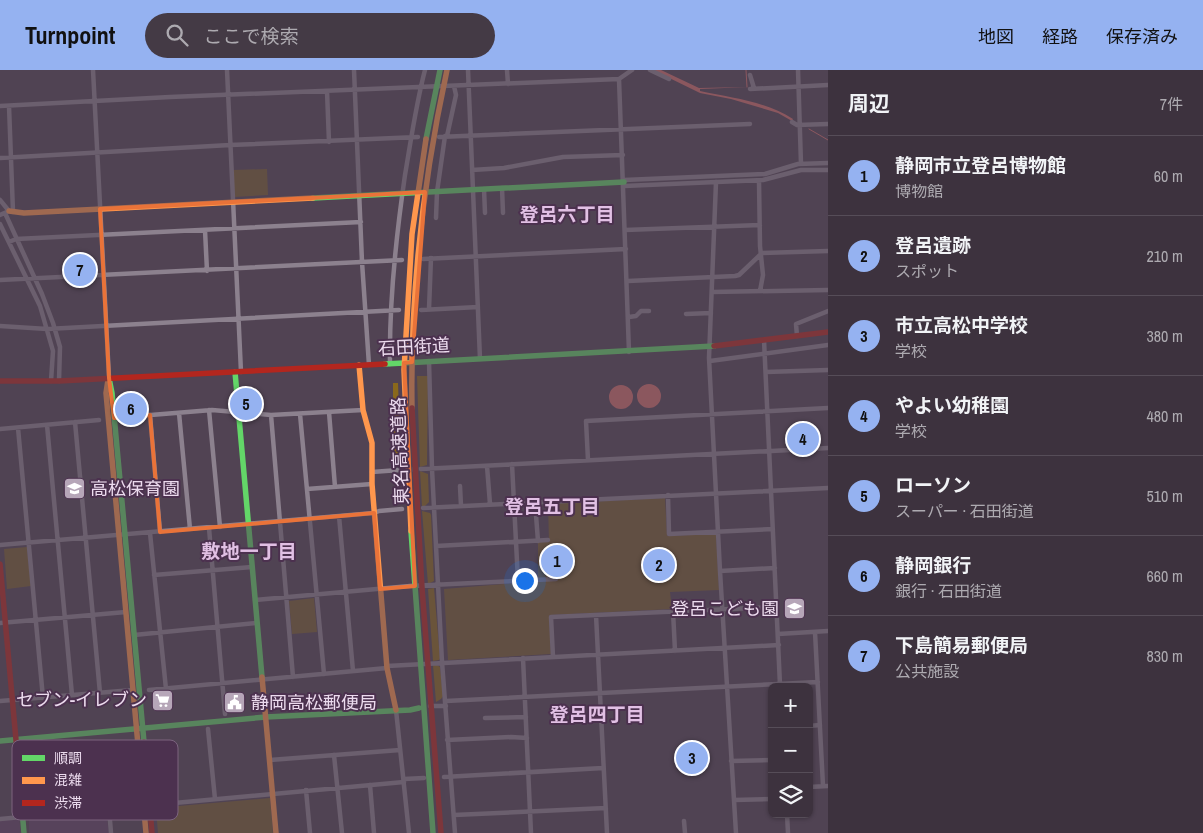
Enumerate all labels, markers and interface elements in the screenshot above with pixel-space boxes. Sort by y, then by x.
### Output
search box [145,13,495,58]
text: Turnpoint [25,19,115,51]
icon: search [163,21,191,49]
text: ここで検索 [203,23,298,49]
text: 地図 [978,24,1014,49]
text: 経路 [1042,24,1078,49]
text: 保存済み [1106,24,1178,49]
text: 周辺 [848,89,890,118]
text: 7件 [1160,93,1183,115]
text: 静岡市立登呂博物館 [895,152,1066,178]
text: 1 [860,165,868,187]
text: 60 m [1154,165,1183,187]
text: 博物館 [895,180,943,202]
district label: 登呂六丁目 [519,201,615,227]
text: 登呂遺跡 [895,232,971,258]
text: 2 [860,245,868,267]
text: 210 m [1147,245,1183,267]
pin: 7 [64,251,96,289]
text: スポット [895,260,959,282]
text: 市立高松中学校 [895,312,1028,338]
text: 3 [860,325,868,347]
text: 380 m [1147,325,1183,347]
street label: 石田街道 [377,332,451,361]
text: 学校 [895,340,927,362]
pin: 5 [230,385,262,423]
pin: 6 [115,390,147,428]
text: やよい幼稚園 [895,392,1009,418]
street label: 東名高速道路 [385,397,414,505]
text: 4 [860,405,868,427]
text: 480 m [1147,405,1183,427]
pin: 4 [787,420,819,458]
text: 学校 [895,420,927,442]
text: ローソン [895,472,971,498]
place label: 高松保育園 [90,476,180,501]
school or university icon: 高松保育園 [62,477,86,501]
text: 5 [860,485,868,507]
text: 510 m [1147,485,1183,507]
district label: 登呂五丁目 [504,493,600,519]
text: スーパー · 石田街道 [895,500,1034,522]
district label: 敷地一丁目 [201,538,297,564]
pin: 1 [541,542,573,580]
pin: 2 [643,546,675,584]
text: 静岡銀行 [895,552,971,578]
text: 6 [860,565,868,587]
text: 660 m [1147,565,1183,587]
your location [512,568,538,594]
text: 銀行 · 石田街道 [895,580,1002,602]
place label: 登呂こども園 [671,596,779,621]
school or university icon: 登呂こども園 [783,597,807,621]
text: 下島簡易郵便局 [895,632,1028,658]
text: 7 [860,645,868,667]
text: 830 m [1147,645,1183,667]
text: 公共施設 [895,660,959,682]
map controls [768,683,813,818]
button: + [768,683,813,728]
place label: セブン-イレブン [16,687,147,712]
supermarket icon: セブン-イレブン [151,688,175,712]
place label: 静岡高松郵便局 [251,690,377,715]
public building icon: 静岡高松郵便局 [223,691,247,715]
district label: 登呂四丁目 [549,701,645,727]
button: − [768,728,813,773]
pin: 3 [676,739,708,777]
legend [12,740,178,820]
text: 順調 [54,749,82,767]
text: 混雑 [54,771,82,789]
button: layers [768,773,813,818]
text: 渋滞 [54,794,82,812]

